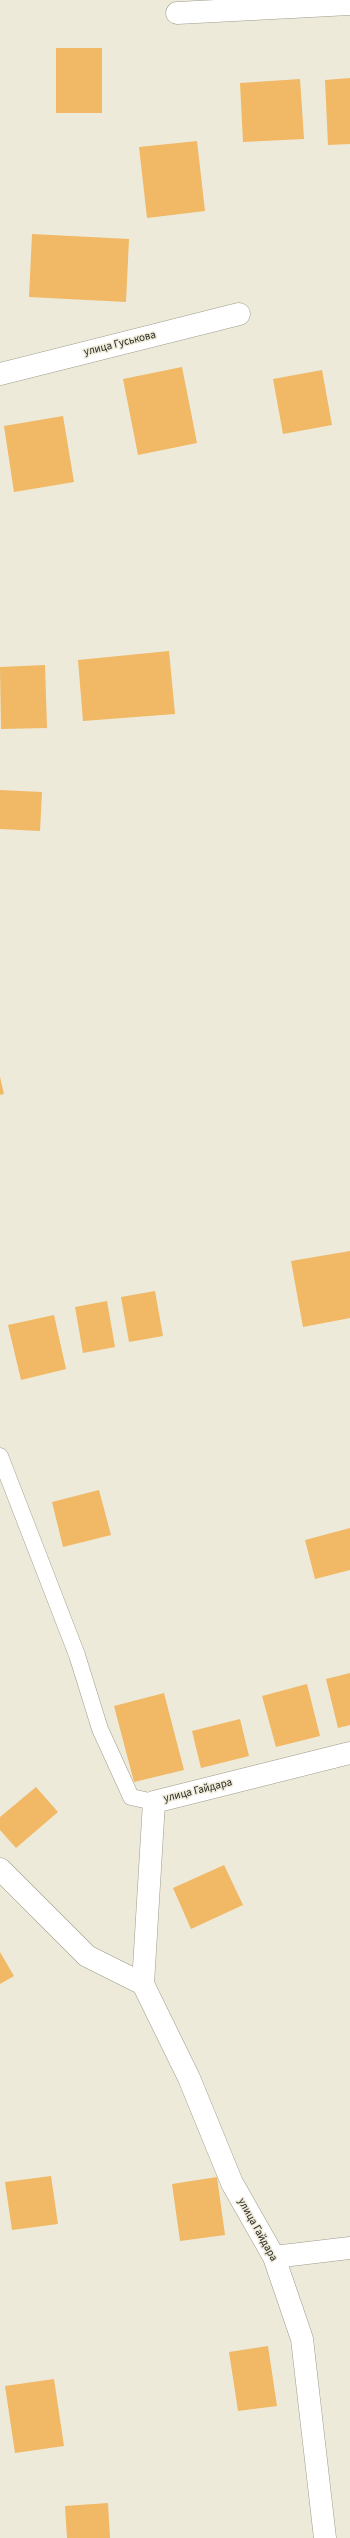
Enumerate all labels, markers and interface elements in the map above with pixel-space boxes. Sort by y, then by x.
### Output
street label: улица Гуськова [83,329,157,359]
street label: улица Гайдара [162,1776,234,1806]
street label: улица Гайдара [234,2196,280,2264]

